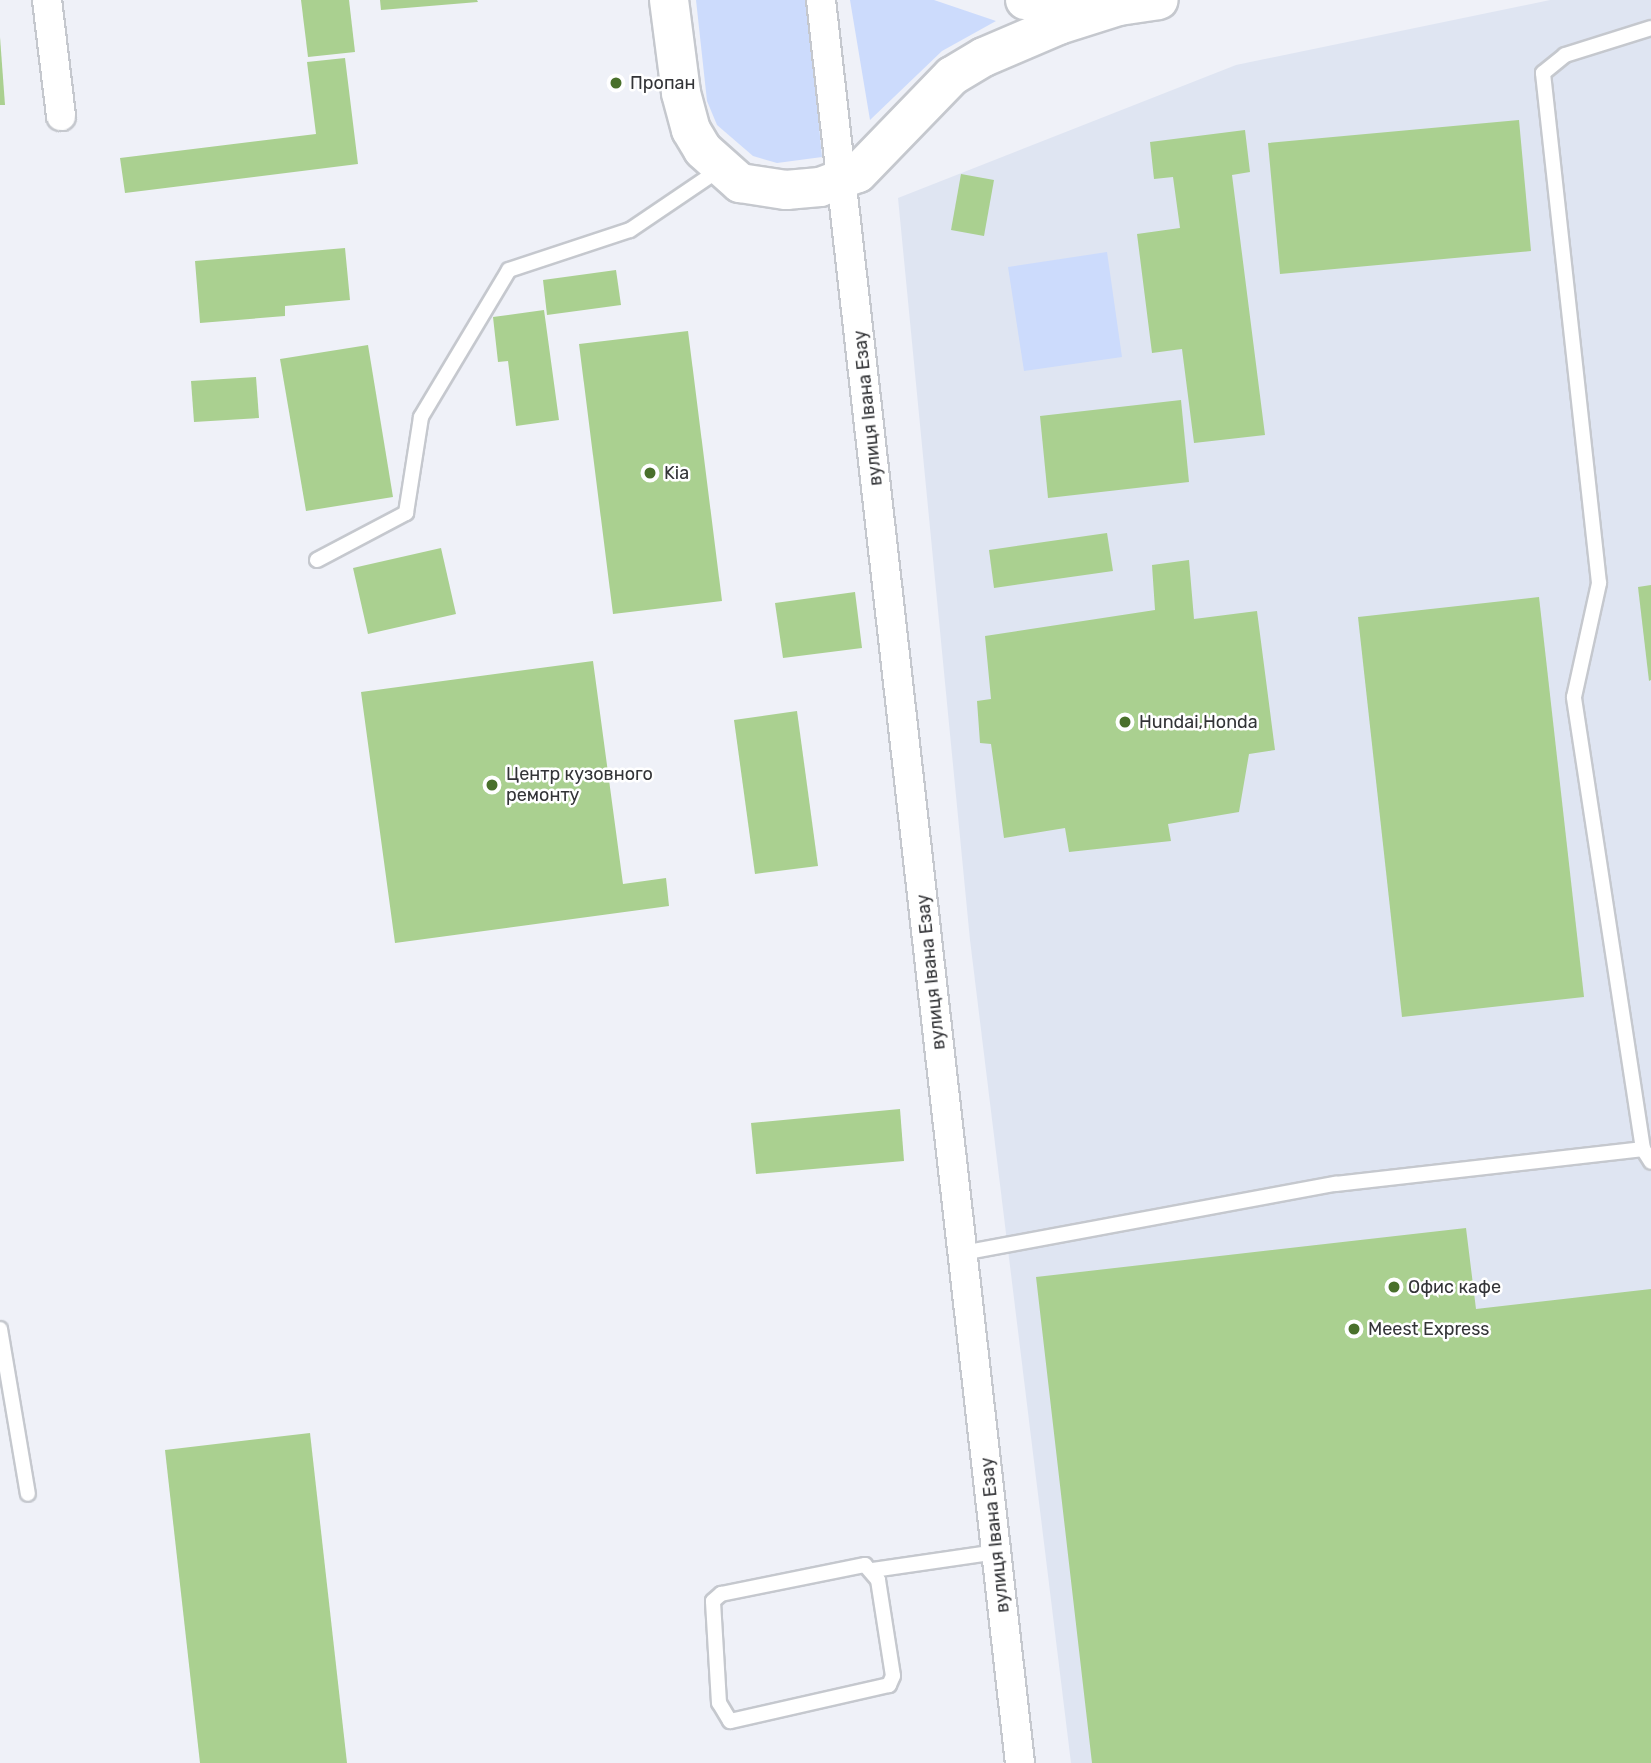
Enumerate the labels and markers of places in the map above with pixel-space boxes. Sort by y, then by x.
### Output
place label: Пропан [630,72,695,94]
marker: Пропан [608,75,624,91]
place label: Kia [664,462,689,484]
marker: Kia [642,465,658,481]
place label: Hundai,Honda [1139,711,1258,733]
marker: Hundai,Honda [1117,714,1133,730]
place label: Центр кузовного ремонту [506,764,653,806]
marker: Центр кузовного ремонту [484,777,500,793]
place label: Офис кафе [1408,1276,1501,1298]
marker: Офис кафе [1386,1279,1402,1295]
place label: Meest Express [1368,1318,1490,1340]
marker: Meest Express [1346,1321,1362,1337]

